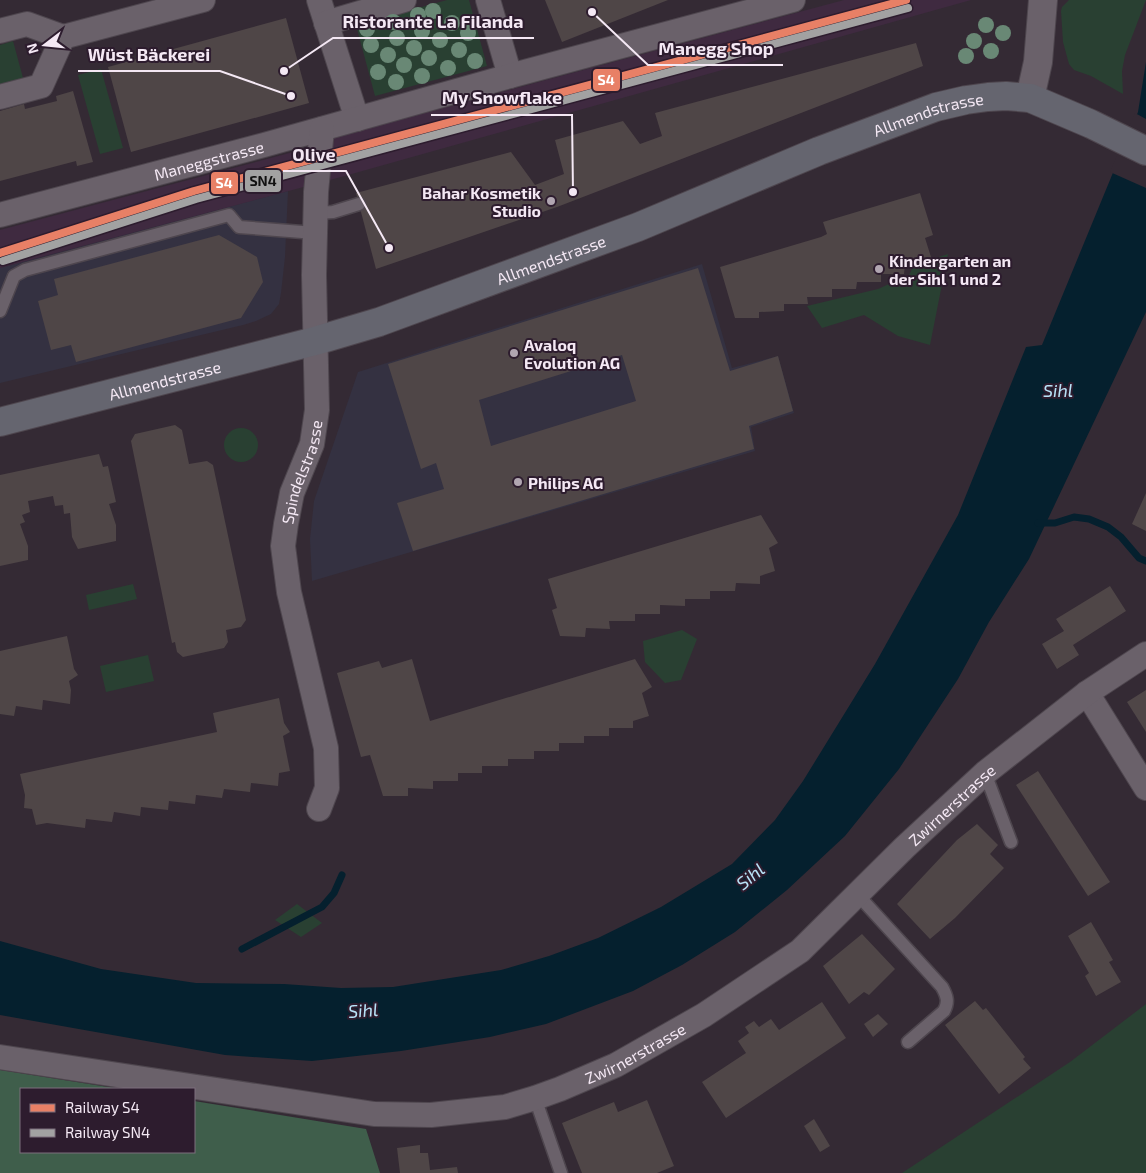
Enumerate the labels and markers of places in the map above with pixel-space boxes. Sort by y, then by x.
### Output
callout: Ristorante La Filanda [333,5,534,38]
callout: Manegg Shop [648,32,783,65]
callout: Wüst Bäckerei [78,38,220,71]
callout: My Snowflake [431,82,572,115]
callout: Olive [283,138,346,171]
place label: Bahar Kosmetik Studio [422,183,541,220]
marker: Bahar Kosmetik Studio [545,195,557,207]
place label: Kindergarten an der Sihl 1 und 2 [889,251,1011,288]
marker: Kindergarten an der Sihl 1 und 2 [873,263,885,275]
place label: Avaloq Evolution AG [524,335,620,372]
marker: Avaloq Evolution AG [508,347,520,359]
place label: Philips AG [528,473,603,492]
marker: Philips AG [512,476,524,488]

